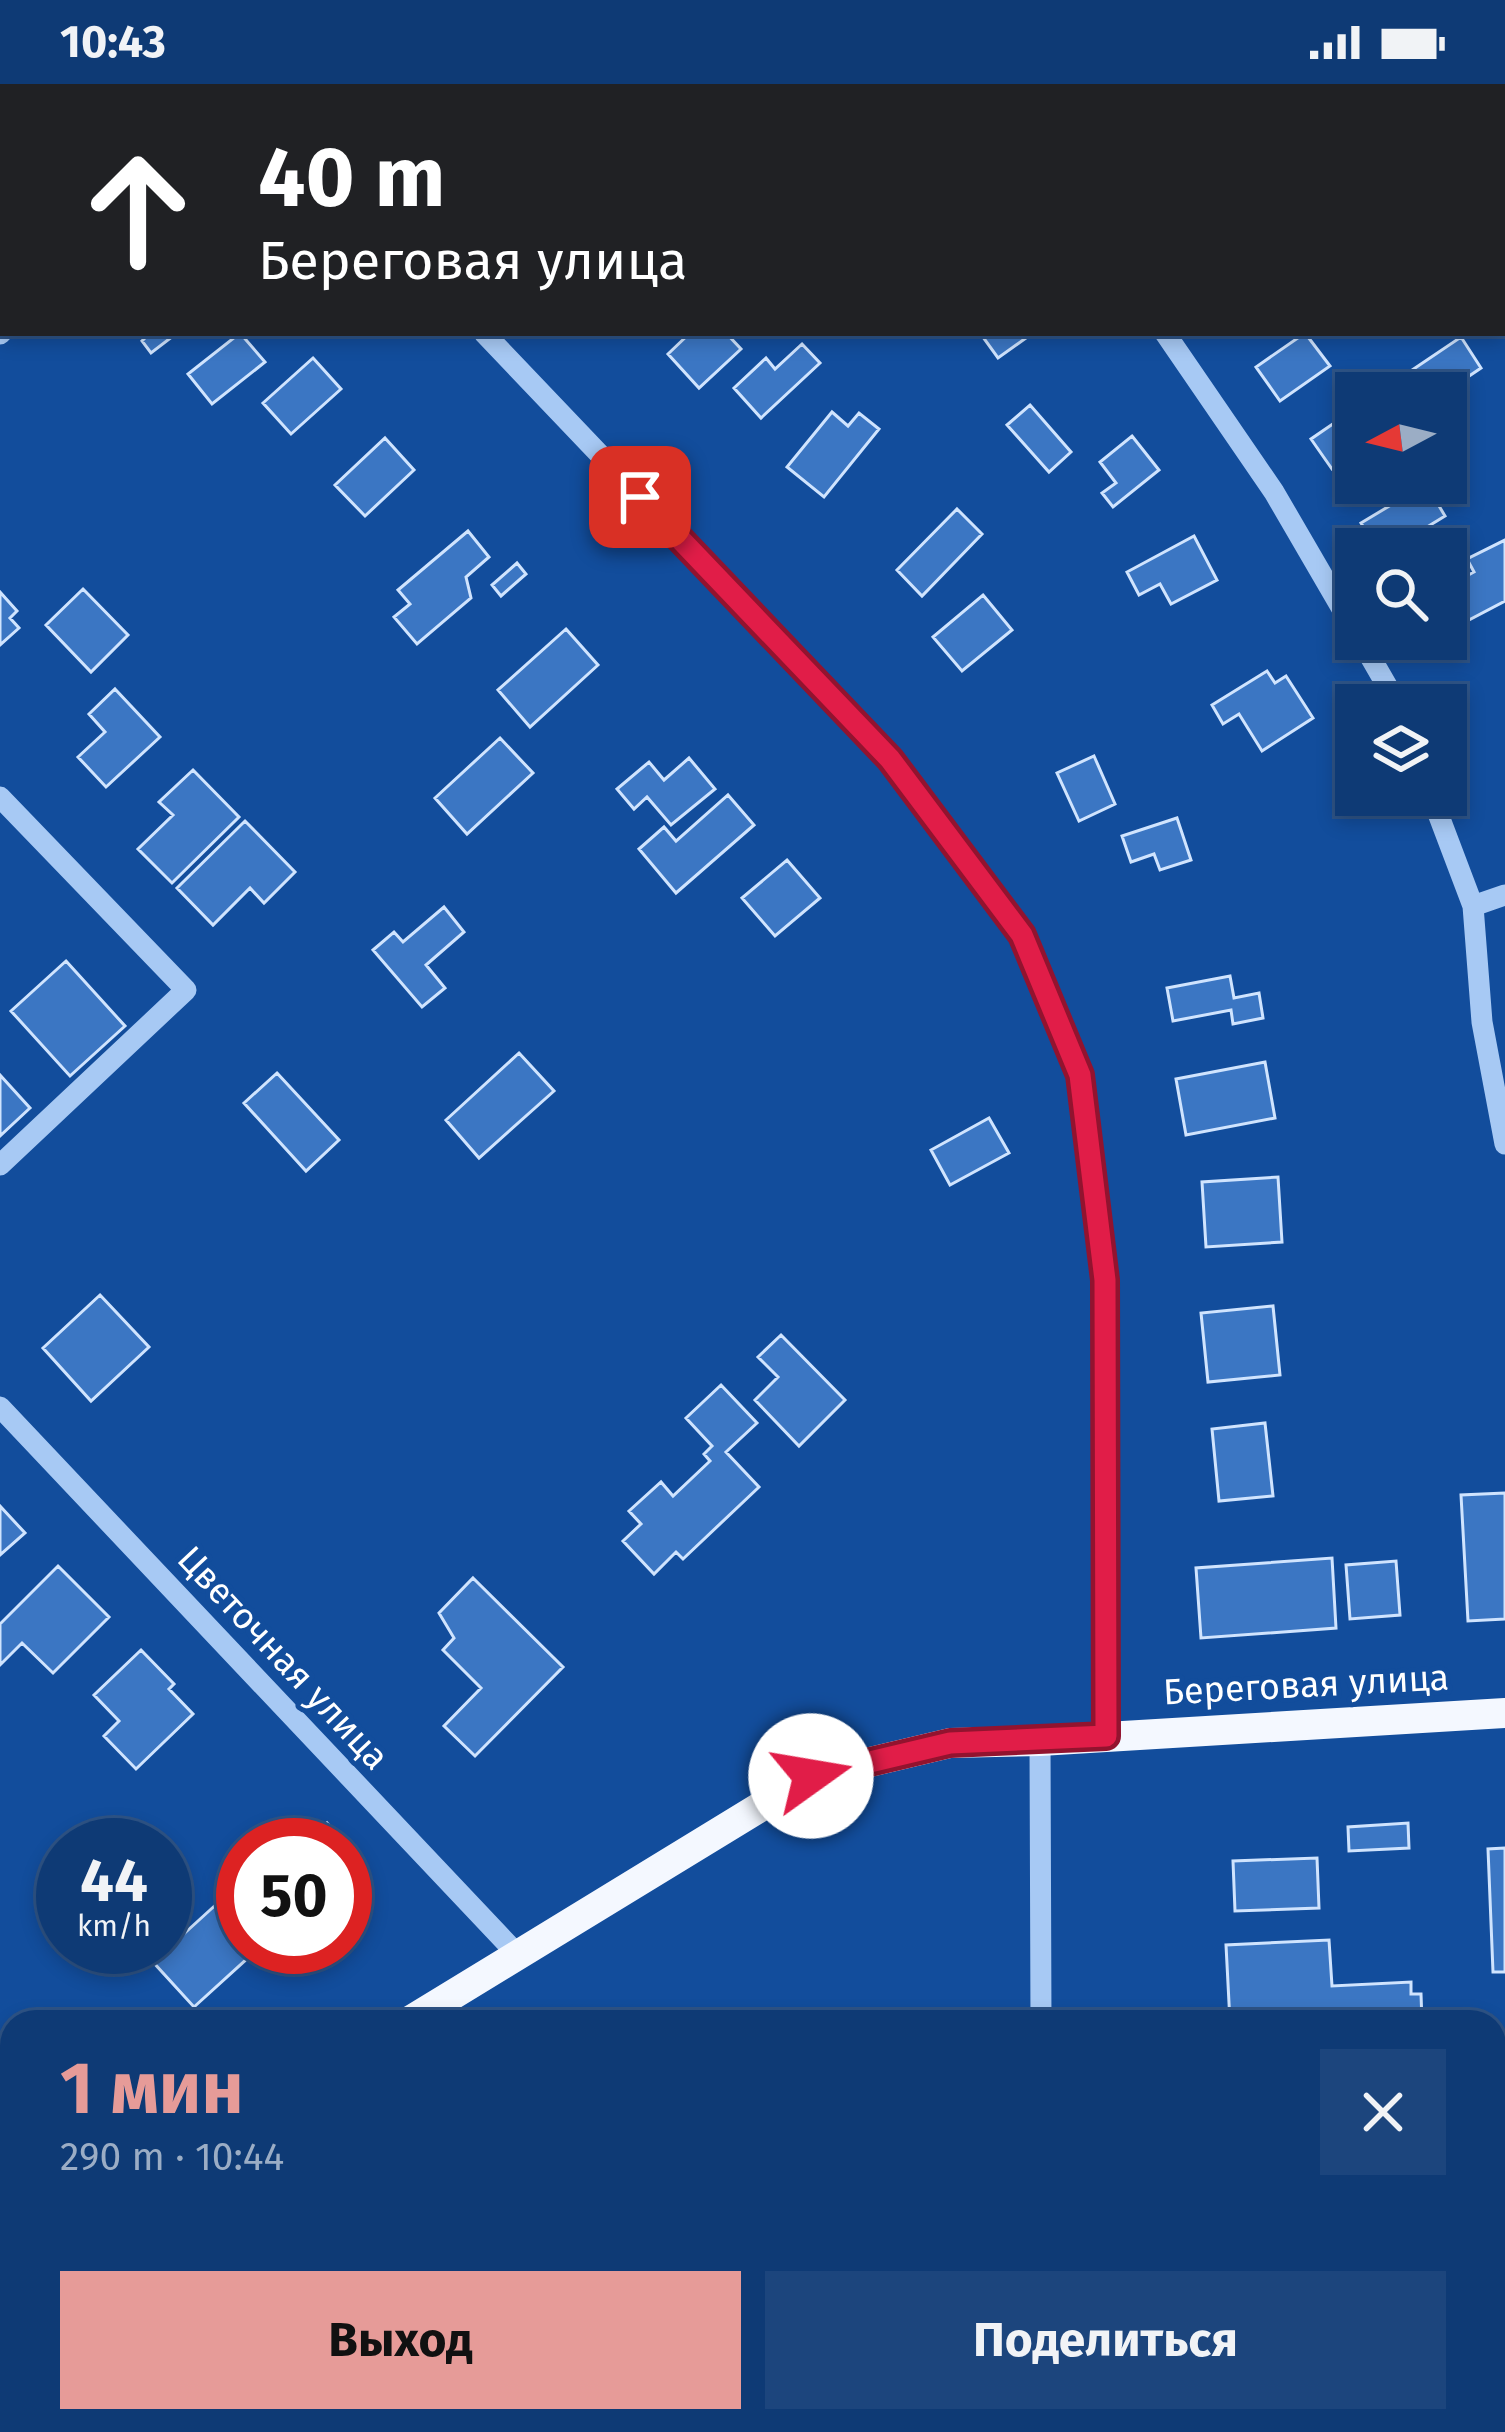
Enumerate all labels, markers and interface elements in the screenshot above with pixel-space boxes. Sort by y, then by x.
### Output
text: 10:43 [60,15,166,69]
text: 40 m [258,127,446,228]
icon: ahead [60,132,216,288]
text: Береговая улица [258,229,687,293]
north arrow [1335,372,1467,504]
map controls [1335,372,1467,816]
pin [589,446,691,548]
icon: arrive [607,464,673,530]
button: search [1335,528,1467,660]
button: layers [1335,684,1467,816]
street label: Цветочная улица [168,1537,398,1779]
street label: Береговая улица [1162,1656,1450,1714]
position arrow [748,1713,874,1839]
speed limit sign: 50 [216,1818,372,1974]
text: 44 [80,1845,148,1917]
text: km/h [77,1908,151,1944]
text: 1 мин [60,2046,244,2132]
button: close [1320,2049,1446,2175]
text: 290 m · 10:44 [60,2134,284,2180]
button: Выход [60,2271,741,2409]
button: Поделиться [765,2271,1446,2409]

